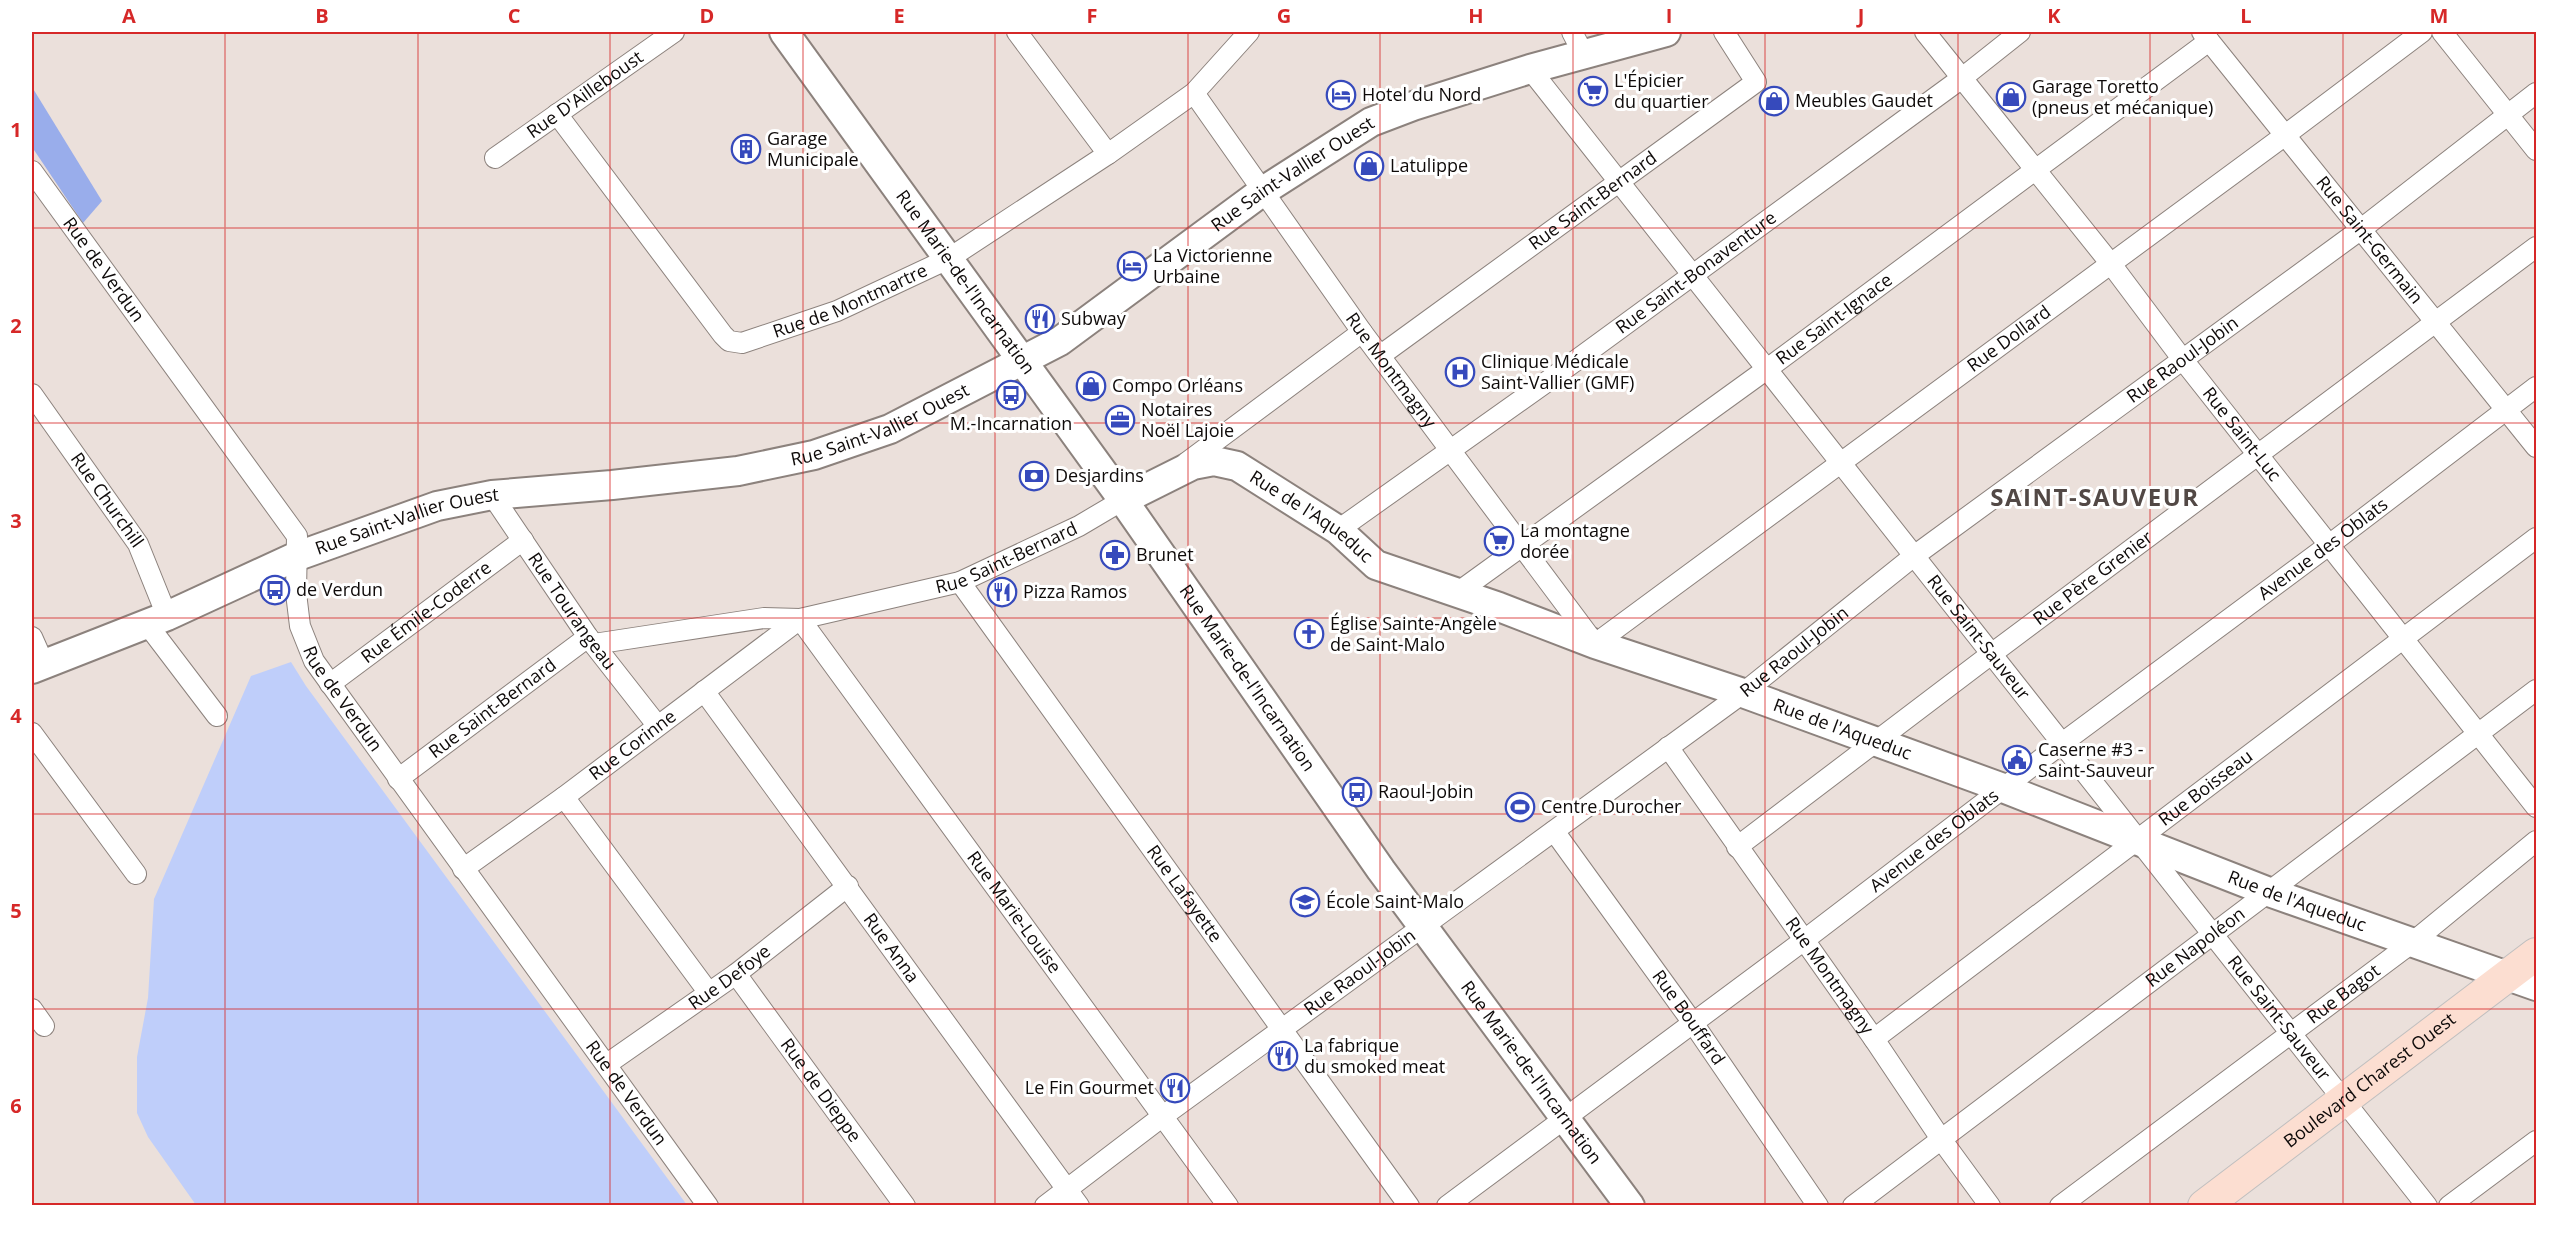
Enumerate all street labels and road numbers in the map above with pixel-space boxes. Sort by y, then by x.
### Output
street label: Rue D'Ailleboust [521,45,647,143]
street label: Rue Saint-Vallier Ouest [1206,110,1378,236]
street label: Rue Saint-Bernard [1523,145,1661,255]
street label: Rue Saint-Germain [2311,171,2429,308]
street label: Rue Marie-de-l'Incarnation [891,185,1041,379]
street label: Rue Saint-Bonaventure [1610,205,1781,339]
street label: Rue de Verdun [58,212,151,326]
street label: Rue de Montmartre [769,258,931,343]
street label: Rue Saint-Ignace [1770,267,1897,370]
street label: Rue Dollard [1962,299,2055,377]
street label: Rue Montmagny [1341,307,1443,433]
street label: Rue Raoul-Jobin [2121,310,2243,408]
street label: Rue Saint-Vallier Ouest [788,377,973,471]
street label: Rue Saint-Luc [2198,382,2287,486]
street label: Rue Churchill [66,447,150,552]
street label: Rue de l'Aqueduc [1246,464,1379,567]
street label: Rue Saint-Vallier Ouest [312,481,500,560]
street label: Avenue des Oblats [2253,492,2392,605]
street label: Rue Saint-Bernard [933,516,1081,598]
street label: Rue Père Grenier [2028,524,2157,630]
street label: Rue Tourangeau [523,547,622,674]
street label: Rue Émile-Coderre [356,555,496,668]
street label: Rue Saint-Sauveur [1922,569,2036,705]
street label: Rue Marie-de-l'Incarnation [1175,579,1321,776]
street label: Rue Raoul-Jobin [1734,600,1853,702]
street label: Rue de Verdun [298,642,388,756]
street label: Rue Saint-Bernard [423,652,560,763]
street label: Rue de l'Aqueduc [1770,692,1916,765]
street label: Rue Corinne [584,704,680,785]
street label: Rue Boisseau [2153,744,2257,831]
street label: Avenue des Oblats [1864,783,2003,897]
street label: Rue Lafayette [1142,840,1228,947]
street label: Rue Marie-Louise [962,846,1067,978]
street label: Rue de l'Aqueduc [2225,864,2370,936]
street label: Rue Napoléon [2140,901,2249,992]
street label: Rue Anna [859,908,925,987]
street label: Rue Montmagny [1781,912,1880,1039]
street label: Rue Raoul-Jobin [1299,923,1420,1020]
street label: Rue Defoye [683,939,775,1015]
street label: Rue Saint-Sauveur [2223,950,2337,1086]
street label: Rue Bagot [2301,958,2384,1028]
street label: Rue Bouffard [1647,965,1731,1069]
street label: Rue Marie-de-l'Incarnation [1456,975,1608,1168]
street label: Boulevard Charest Ouest [2278,1006,2460,1152]
street label: Rue de Dieppe [776,1033,867,1146]
street label: Rue de Verdun [581,1035,673,1150]

